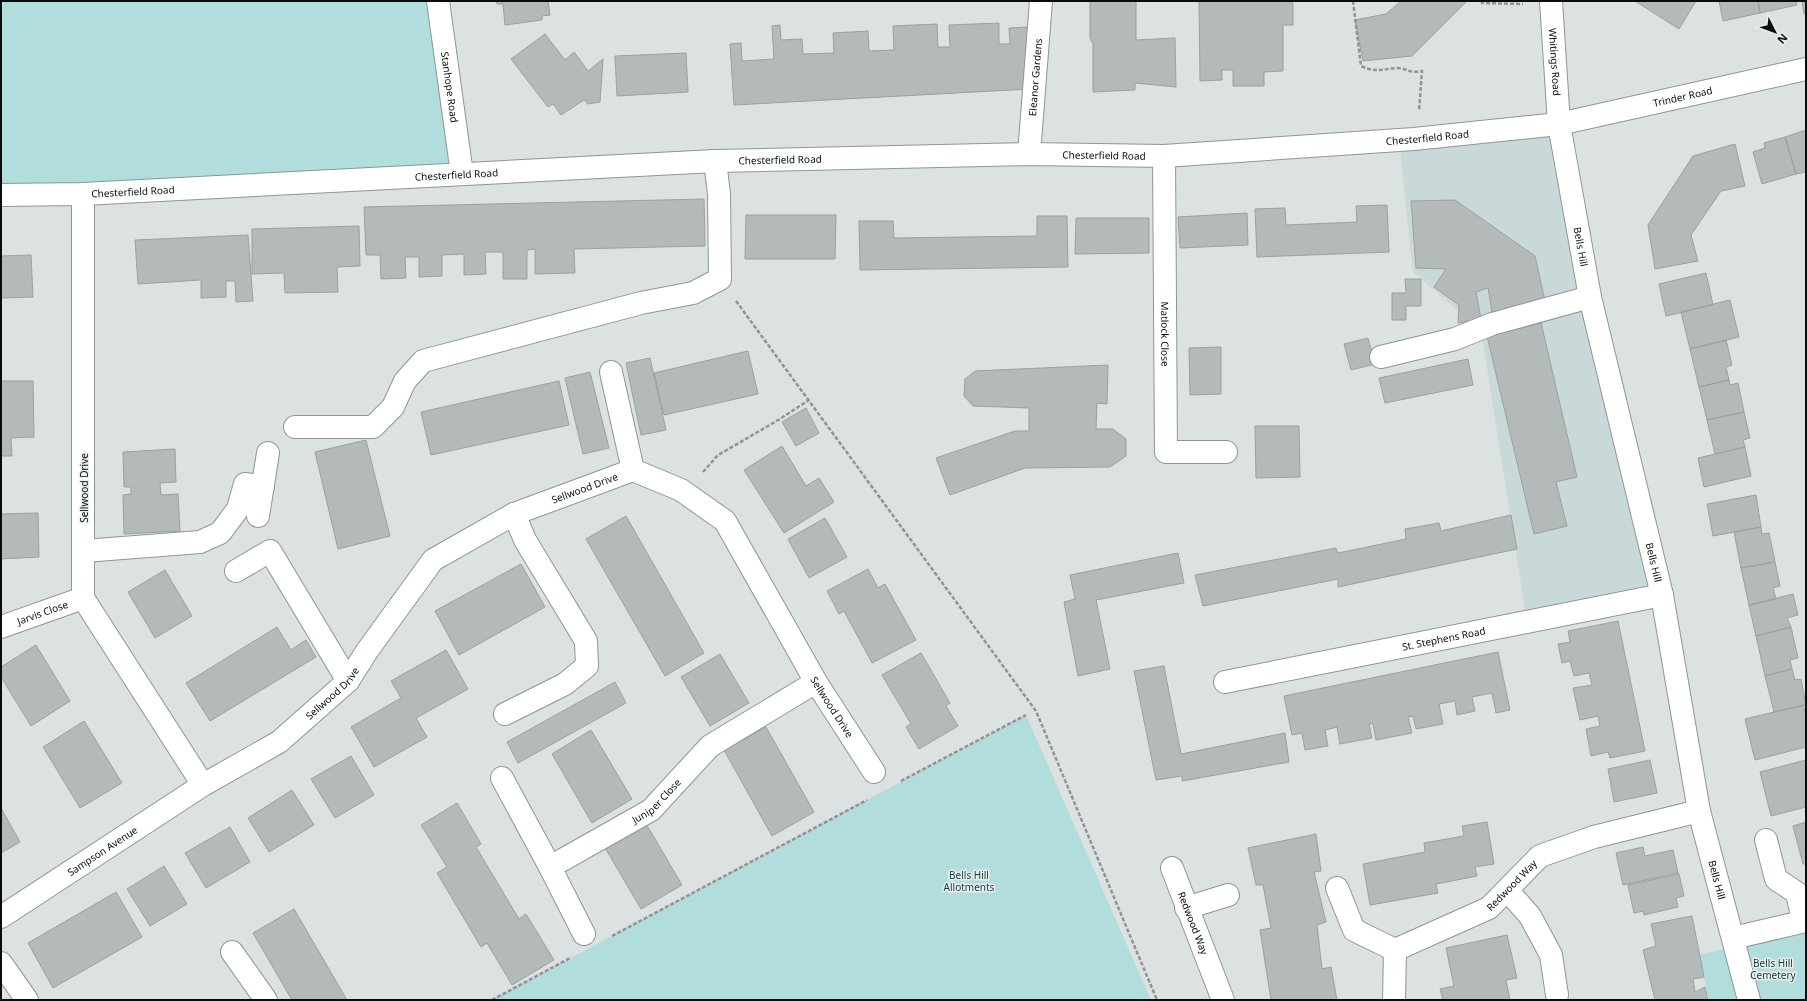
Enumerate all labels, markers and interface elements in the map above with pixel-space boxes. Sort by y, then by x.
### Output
north arrow [1755,12,1795,52]
street label: Whitings Road [1546,27,1564,96]
text: N [1774,31,1791,47]
street label: Eleanor Gardens [1025,38,1045,117]
street label: Stanhope Road [438,51,462,124]
street label: Trinder Road [1652,83,1714,110]
street label: Chesterfield Road [1385,126,1470,148]
street label: Chesterfield Road [1062,147,1146,163]
street label: Chesterfield Road [738,152,822,167]
street label: Chesterfield Road [414,165,499,184]
street label: Chesterfield Road [91,182,175,201]
street label: Bells Hill [1571,226,1591,268]
street label: Matlock Close [1158,301,1172,367]
street label: Sellwood Drive [77,453,91,523]
street label: Sellwood Drive [549,469,620,507]
street label: Bells Hill [1643,541,1666,583]
street label: Jarvis Close [14,597,70,628]
street label: St. Stephens Road [1401,623,1487,654]
street label: Sellwood Drive [302,664,362,722]
street label: Sellwood Drive [807,674,857,740]
street label: Juniper Close [628,775,684,827]
street label: Sampson Avenue [64,822,141,879]
street label: Redwood Way [1483,856,1540,914]
street label: Bells Hill [1705,859,1729,901]
park label: Bells Hill Allotments [944,868,995,894]
street label: Redwood Way [1175,889,1212,957]
park label: Bells Hill Cemetery [1750,956,1797,982]

